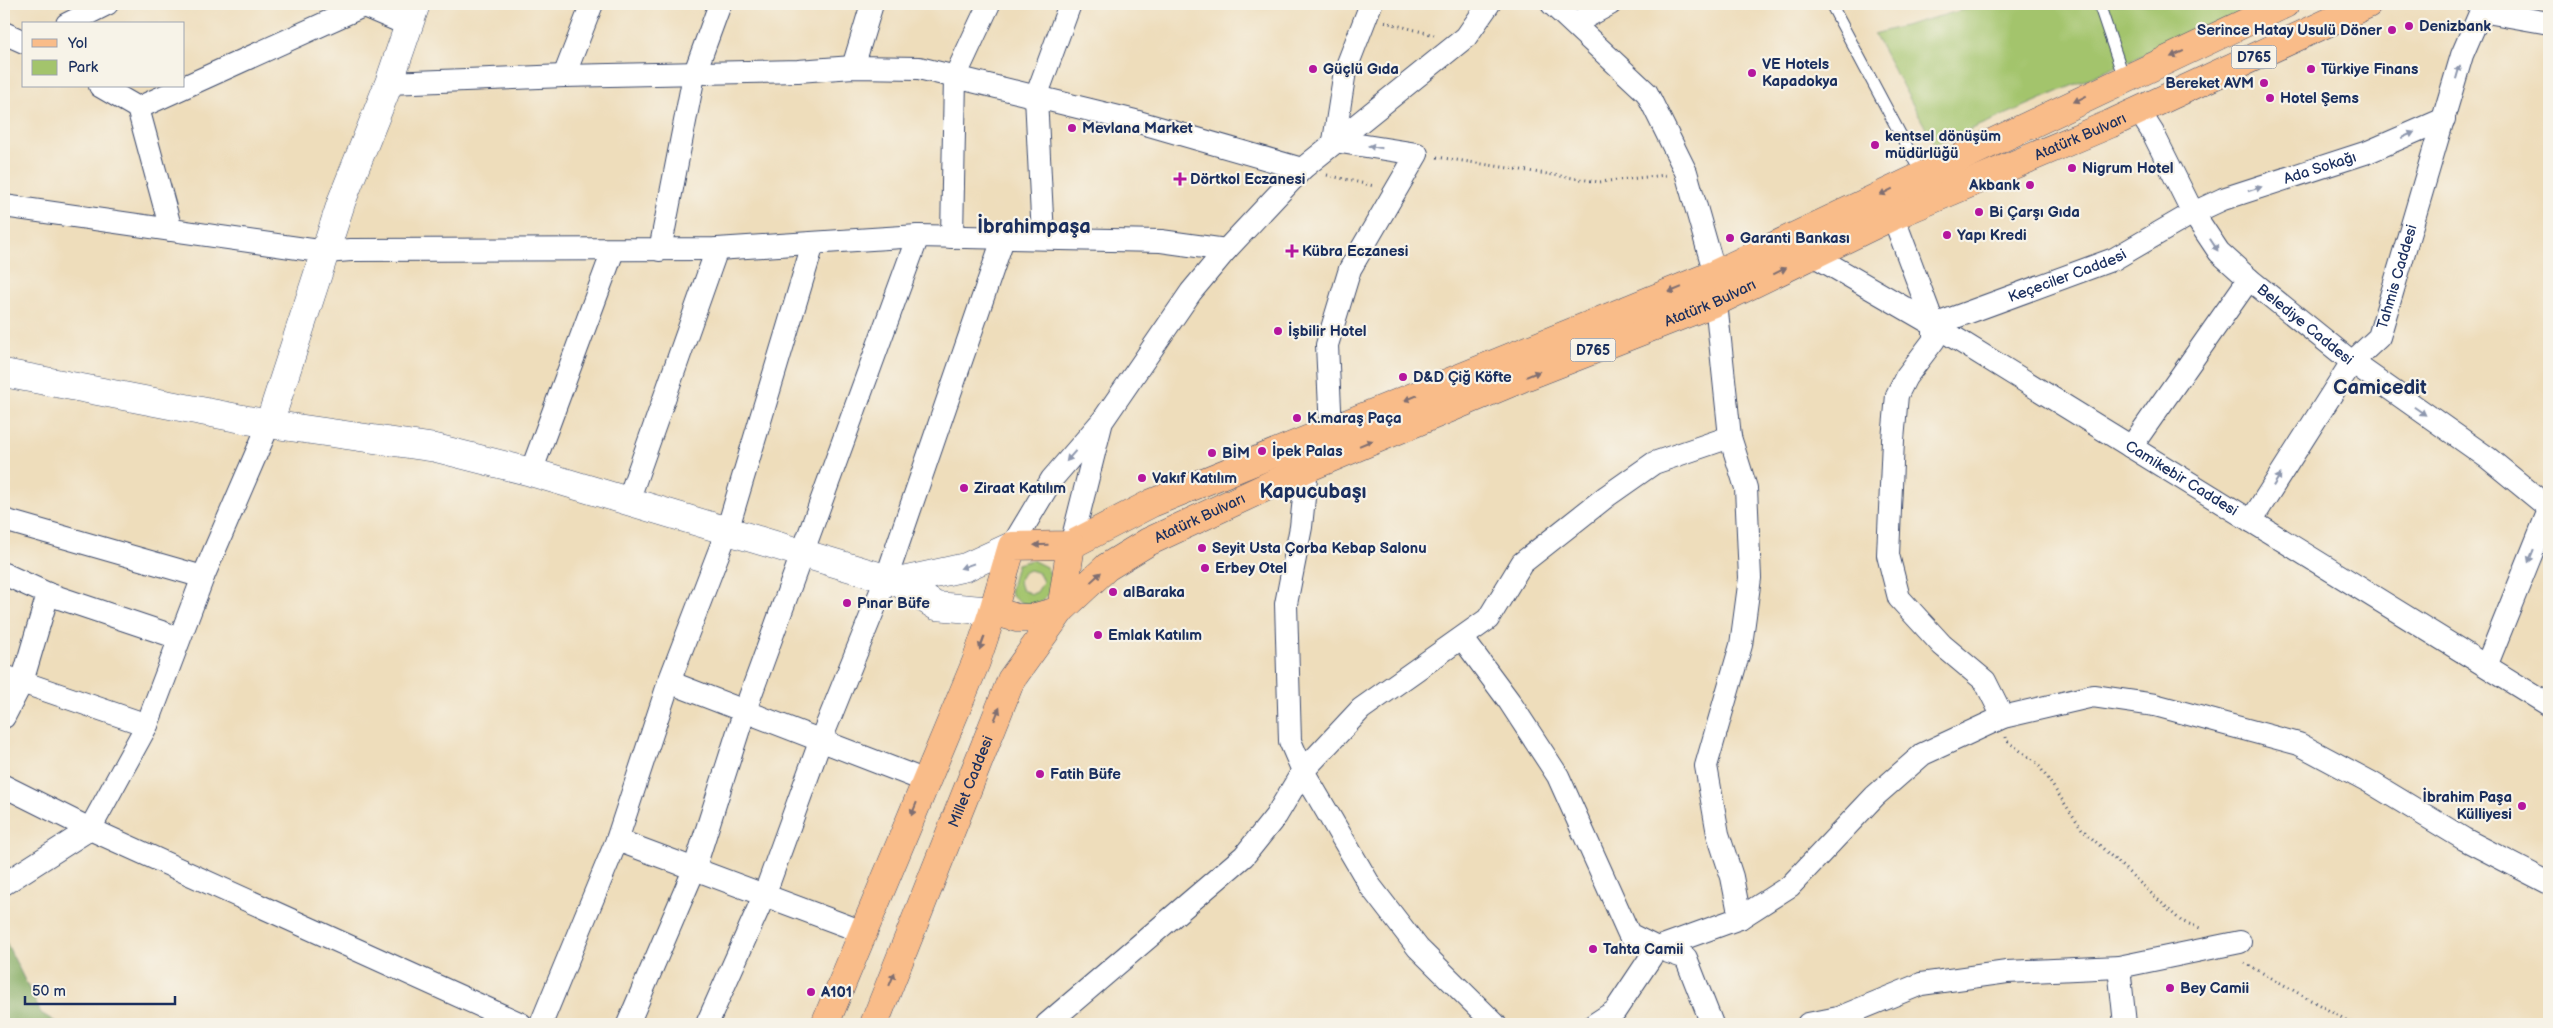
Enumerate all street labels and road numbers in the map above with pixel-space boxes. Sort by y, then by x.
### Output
road number: D765 [2232,46,2276,68]
street label: Atatürk Bulvarı [2031,108,2129,165]
street label: Ada Sokağı [2281,147,2358,188]
street label: Tahmis Caddesi [2372,222,2421,331]
street label: Keçeciler Caddesi [2006,244,2130,306]
street label: Atatürk Bulvarı [1661,275,1759,331]
street label: Belediye Caddesi [2253,280,2357,369]
road number: D765 [1570,338,1616,362]
street label: Camikebir Caddesi [2122,436,2242,520]
street label: Atatürk Bulvarı [1151,489,1248,547]
street label: Millet Caddesi [944,733,997,830]

